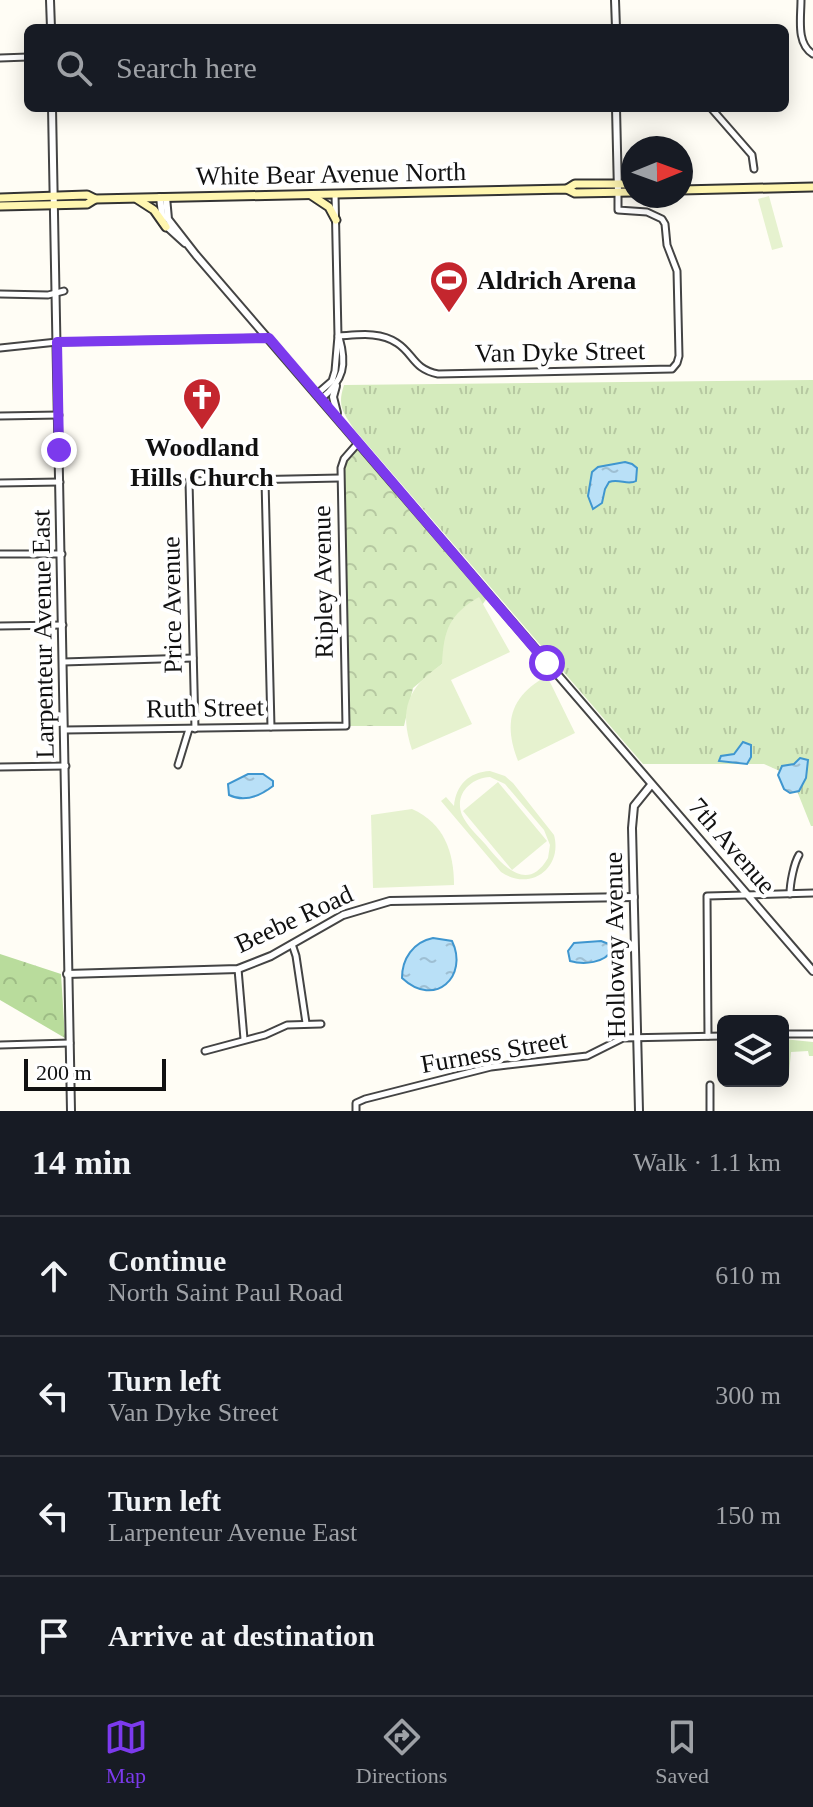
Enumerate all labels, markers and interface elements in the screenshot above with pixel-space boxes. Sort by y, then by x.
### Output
search box [24,24,789,112]
icon: search [52,46,96,90]
text: Search here [116,51,257,84]
north arrow [621,136,693,208]
street label: White Bear Avenue North [196,157,466,191]
sports icon: Aldrich Arena [428,259,470,314]
place label: Aldrich Arena [477,266,636,295]
street label: Van Dyke Street [475,336,646,368]
church icon: Woodland Hills Church [181,376,223,431]
route end [41,432,77,468]
place label: Woodland Hills Church [130,433,274,492]
street label: Ripley Avenue [307,505,339,659]
street label: Larpenteur Avenue East [26,508,60,759]
street label: Price Avenue [156,536,188,674]
route start [529,645,565,681]
street label: Ruth Street [146,692,265,724]
street label: 7th Avenue [683,792,781,900]
street label: Holloway Avenue [599,851,631,1039]
street label: Beebe Road [231,879,357,959]
map controls [717,1015,789,1087]
button: layers [717,1015,789,1087]
street label: Furness Street [419,1025,570,1079]
scale bar [24,1055,166,1091]
text: 200 m [36,1060,92,1085]
text: 14 min [32,1144,131,1181]
text: Walk · 1.1 km [633,1148,781,1177]
text: Continue [108,1244,226,1277]
icon: ahead [32,1254,76,1298]
text: 610 m [715,1261,781,1290]
text: North Saint Paul Road [108,1278,343,1307]
text: Turn left [108,1364,221,1397]
icon: left [32,1374,76,1418]
text: 300 m [715,1381,781,1410]
text: Van Dyke Street [108,1398,278,1427]
text: Turn left [108,1484,221,1517]
icon: left [32,1494,76,1538]
text: 150 m [715,1501,781,1530]
text: Larpenteur Avenue East [108,1518,357,1547]
icon: arrive [32,1614,76,1658]
text: Arrive at destination [108,1619,375,1652]
tab: Map [104,1715,148,1789]
tab: Directions [356,1715,447,1789]
tab: Saved [655,1715,709,1789]

